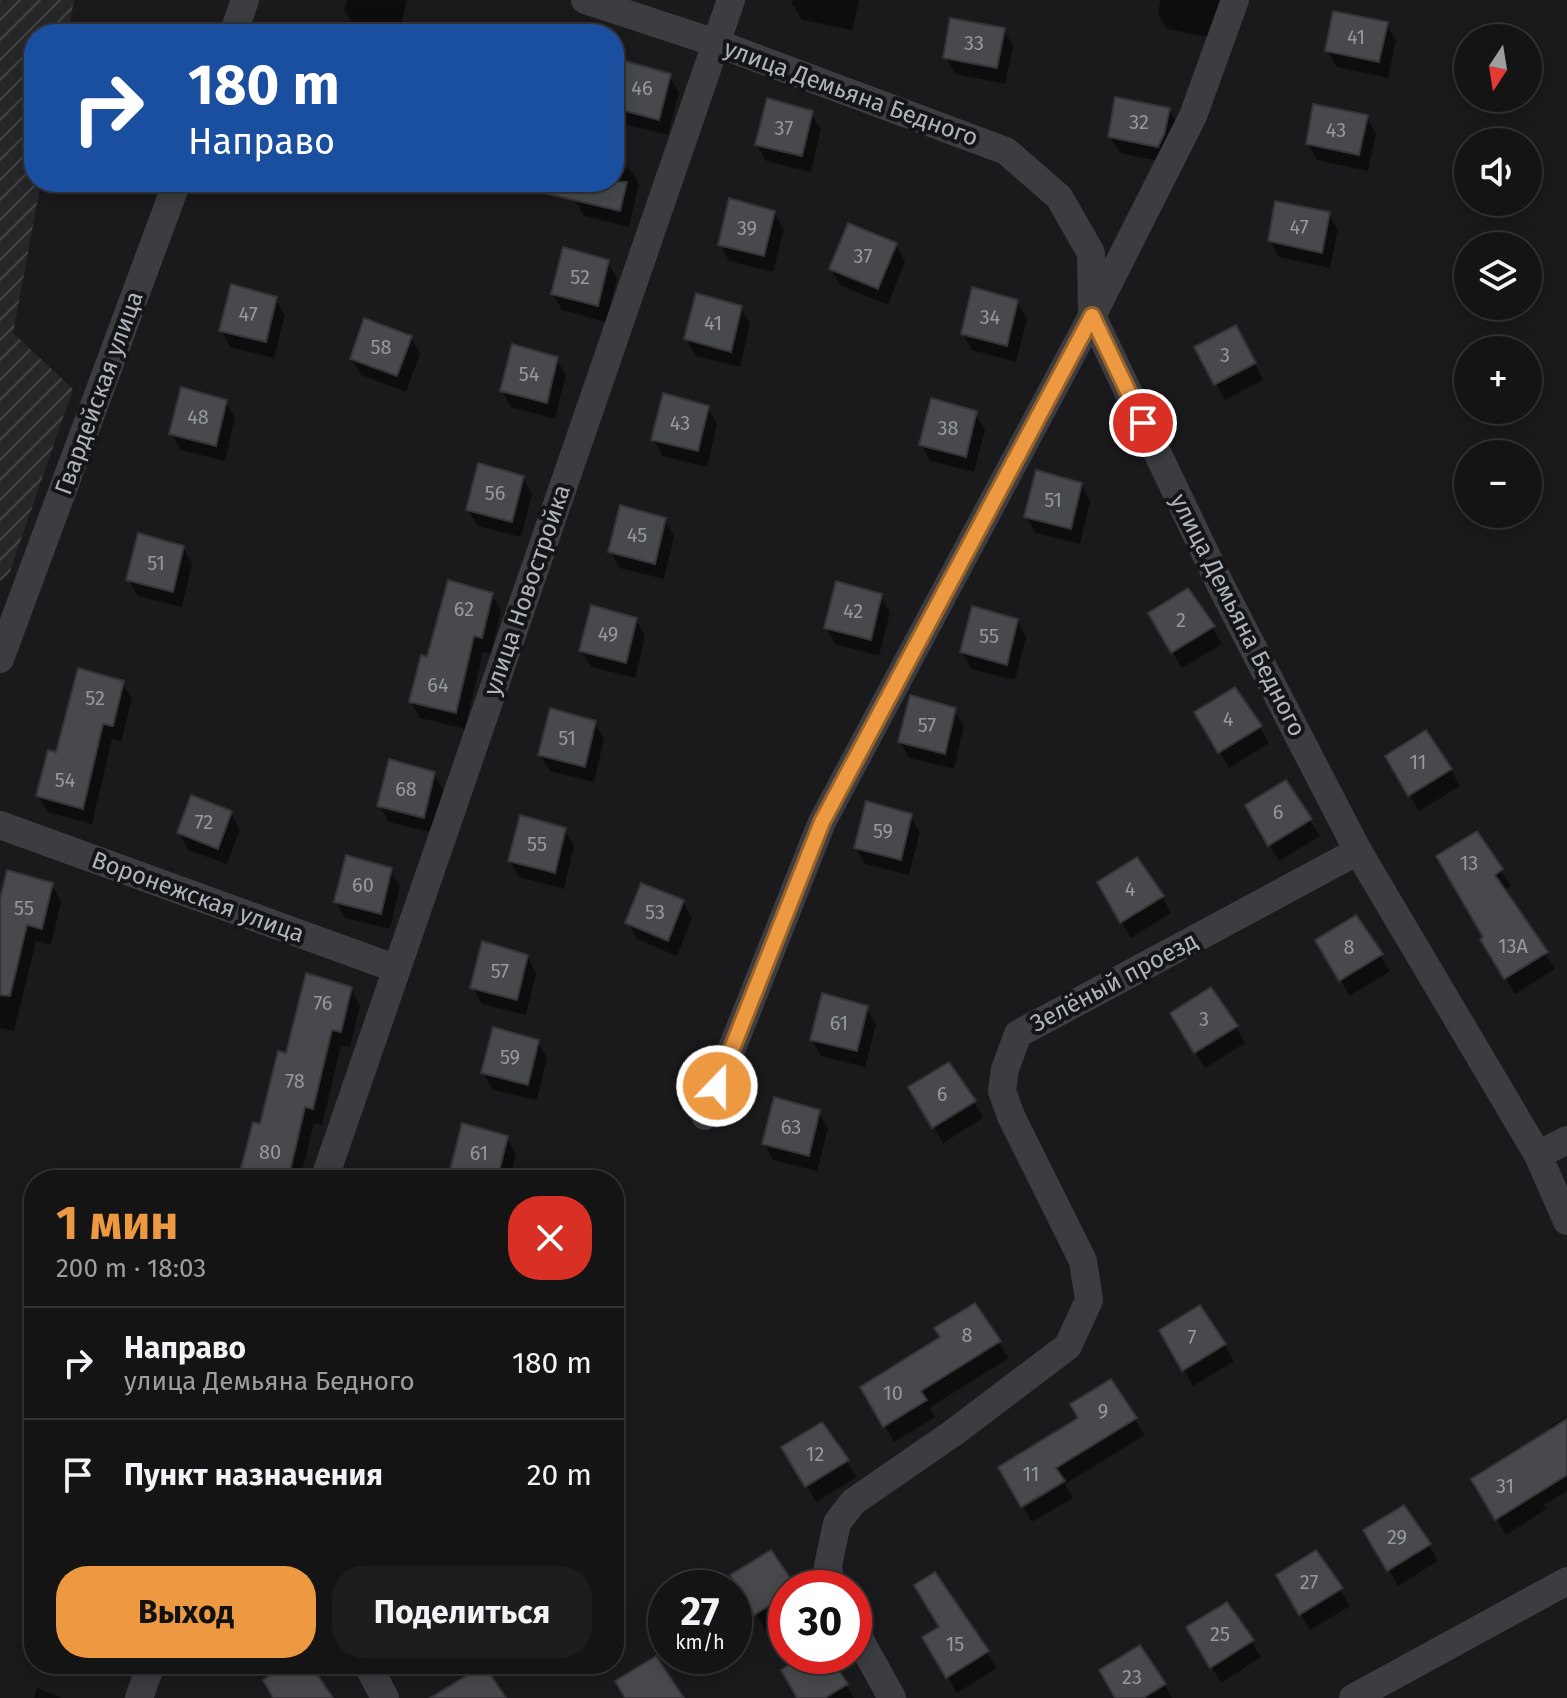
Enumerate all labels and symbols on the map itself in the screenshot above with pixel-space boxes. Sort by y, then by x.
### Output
north arrow [1454,24,1542,112]
house number: 41 [1347,25,1365,49]
house number: 33 [964,31,984,55]
street label: улица Демьяна Бедного [720,34,982,152]
house number: 46 [631,76,653,100]
house number: 32 [1129,110,1149,134]
house number: 37 [775,116,793,140]
house number: 43 [1326,118,1346,142]
house number: 47 [1289,215,1309,239]
house number: 39 [737,216,757,240]
house number: 37 [854,244,872,268]
house number: 52 [570,265,590,289]
street label: Гвардейская улица [49,287,149,499]
house number: 47 [238,302,258,326]
house number: 34 [980,305,1001,329]
house number: 41 [704,311,722,335]
house number: 58 [370,335,392,359]
house number: 3 [1220,343,1230,367]
house number: 54 [519,362,540,386]
pin [1109,389,1177,457]
house number: 48 [187,405,209,429]
house number: 43 [670,411,690,435]
house number: 38 [938,416,959,440]
street label: улица Новостройка [478,481,576,699]
house number: 56 [485,481,505,505]
house number: 51 [1044,488,1062,512]
street label: улица Демьяна Бедного [1165,489,1311,741]
house number: 45 [627,523,647,547]
house number: 51 [147,551,165,575]
house number: 62 [454,597,474,621]
house number: 42 [843,599,863,623]
house number: 2 [1176,608,1186,632]
house number: 49 [598,622,618,646]
house number: 55 [979,624,999,648]
house number: 64 [427,673,449,697]
house number: 52 [85,686,105,710]
house number: 4 [1223,707,1234,731]
house number: 57 [918,713,936,737]
house number: 51 [558,726,576,750]
house number: 11 [1409,750,1427,774]
house number: 54 [55,768,76,792]
house number: 68 [395,777,417,801]
house number: 6 [1273,800,1283,824]
house number: 72 [195,810,213,834]
house number: 59 [873,819,893,843]
house number: 55 [527,832,547,856]
street label: Воронежская улица [88,846,308,948]
house number: 13 [1460,851,1478,875]
house number: 60 [352,873,374,897]
house number: 4 [1125,877,1136,901]
house number: 55 [14,896,34,920]
house number: 53 [645,900,665,924]
street label: Зелёный проезд [1026,926,1202,1038]
house number: 13А [1498,934,1529,958]
house number: 8 [1343,935,1355,959]
house number: 57 [491,959,509,983]
house number: 76 [313,991,333,1015]
house number: 3 [1199,1007,1209,1031]
house number: 61 [830,1011,848,1035]
position arrow [675,1044,759,1128]
house number: 59 [500,1045,520,1069]
house number: 78 [285,1069,305,1093]
house number: 6 [937,1082,947,1106]
house number: 63 [781,1115,801,1139]
house number: 80 [259,1140,281,1164]
house number: 61 [470,1141,488,1165]
house number: 8 [961,1323,973,1347]
house number: 7 [1188,1325,1197,1349]
house number: 10 [883,1381,903,1405]
house number: 9 [1098,1399,1108,1423]
house number: 12 [806,1442,824,1466]
house number: 11 [1022,1462,1040,1486]
house number: 31 [1496,1474,1514,1498]
house number: 29 [1387,1525,1407,1549]
speed limit sign: 30 [768,1570,872,1674]
house number: 27 [1300,1570,1318,1594]
house number: 25 [1210,1622,1230,1646]
house number: 15 [946,1632,964,1656]
house number: 23 [1122,1665,1142,1689]

